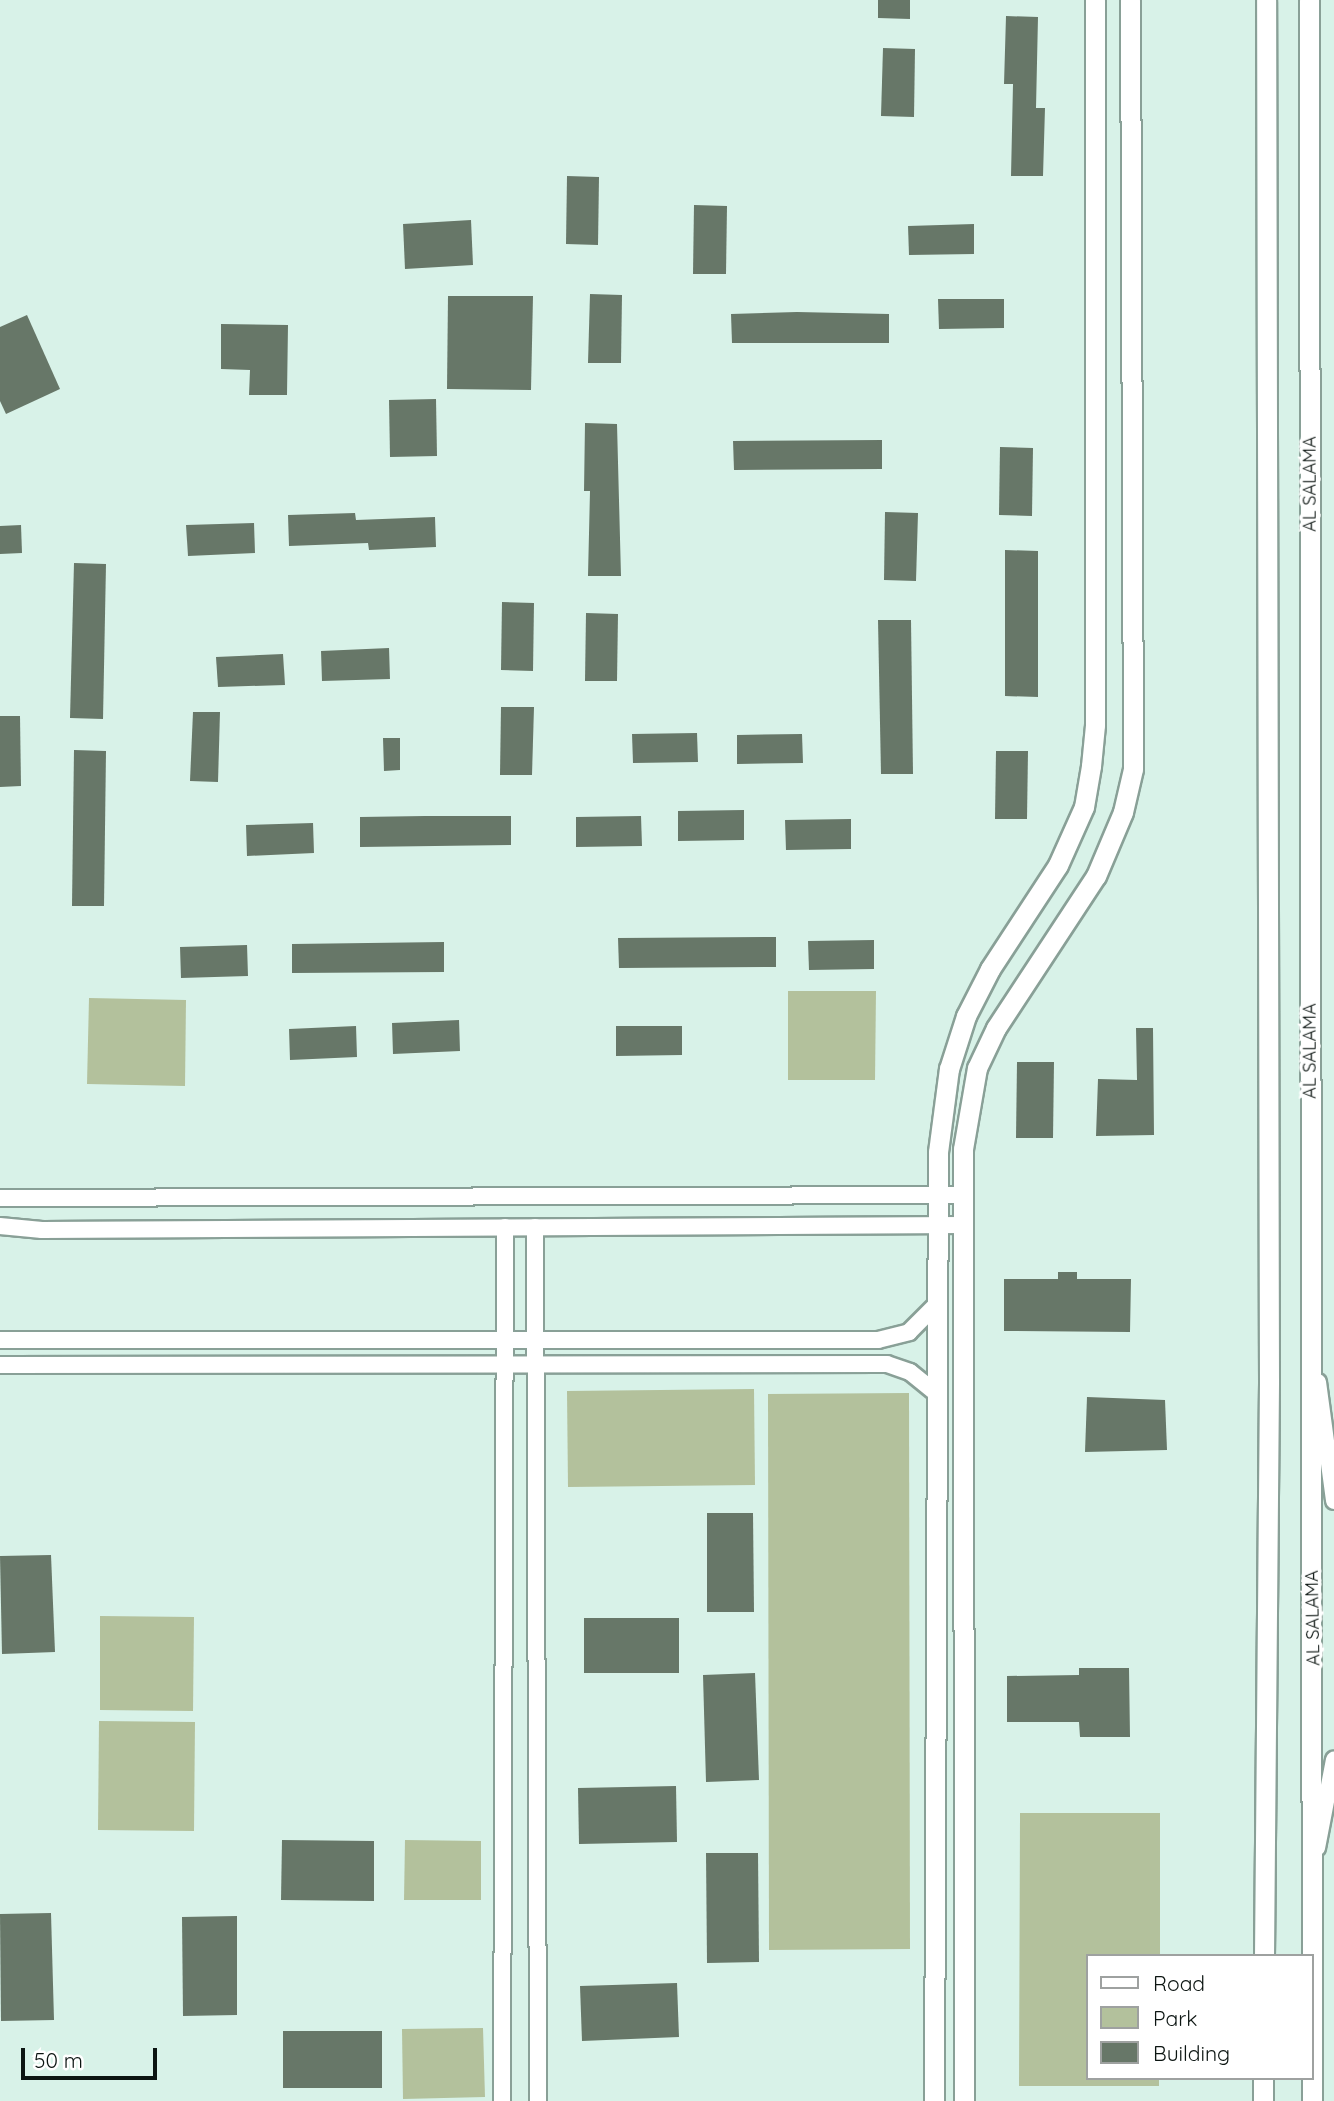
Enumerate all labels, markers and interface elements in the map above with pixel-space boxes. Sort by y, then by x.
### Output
street label: AL SALAMA [1299,436,1321,532]
street label: AL SALAMA [1299,1003,1321,1099]
street label: AL SALAMA [1301,1570,1325,1666]
legend [1086,1954,1313,2080]
text: Road [1153,1970,1205,1996]
text: Park [1153,2005,1197,2031]
scale bar [24,2035,161,2078]
text: Building [1153,2040,1230,2066]
text: 50 m [34,2047,83,2073]

